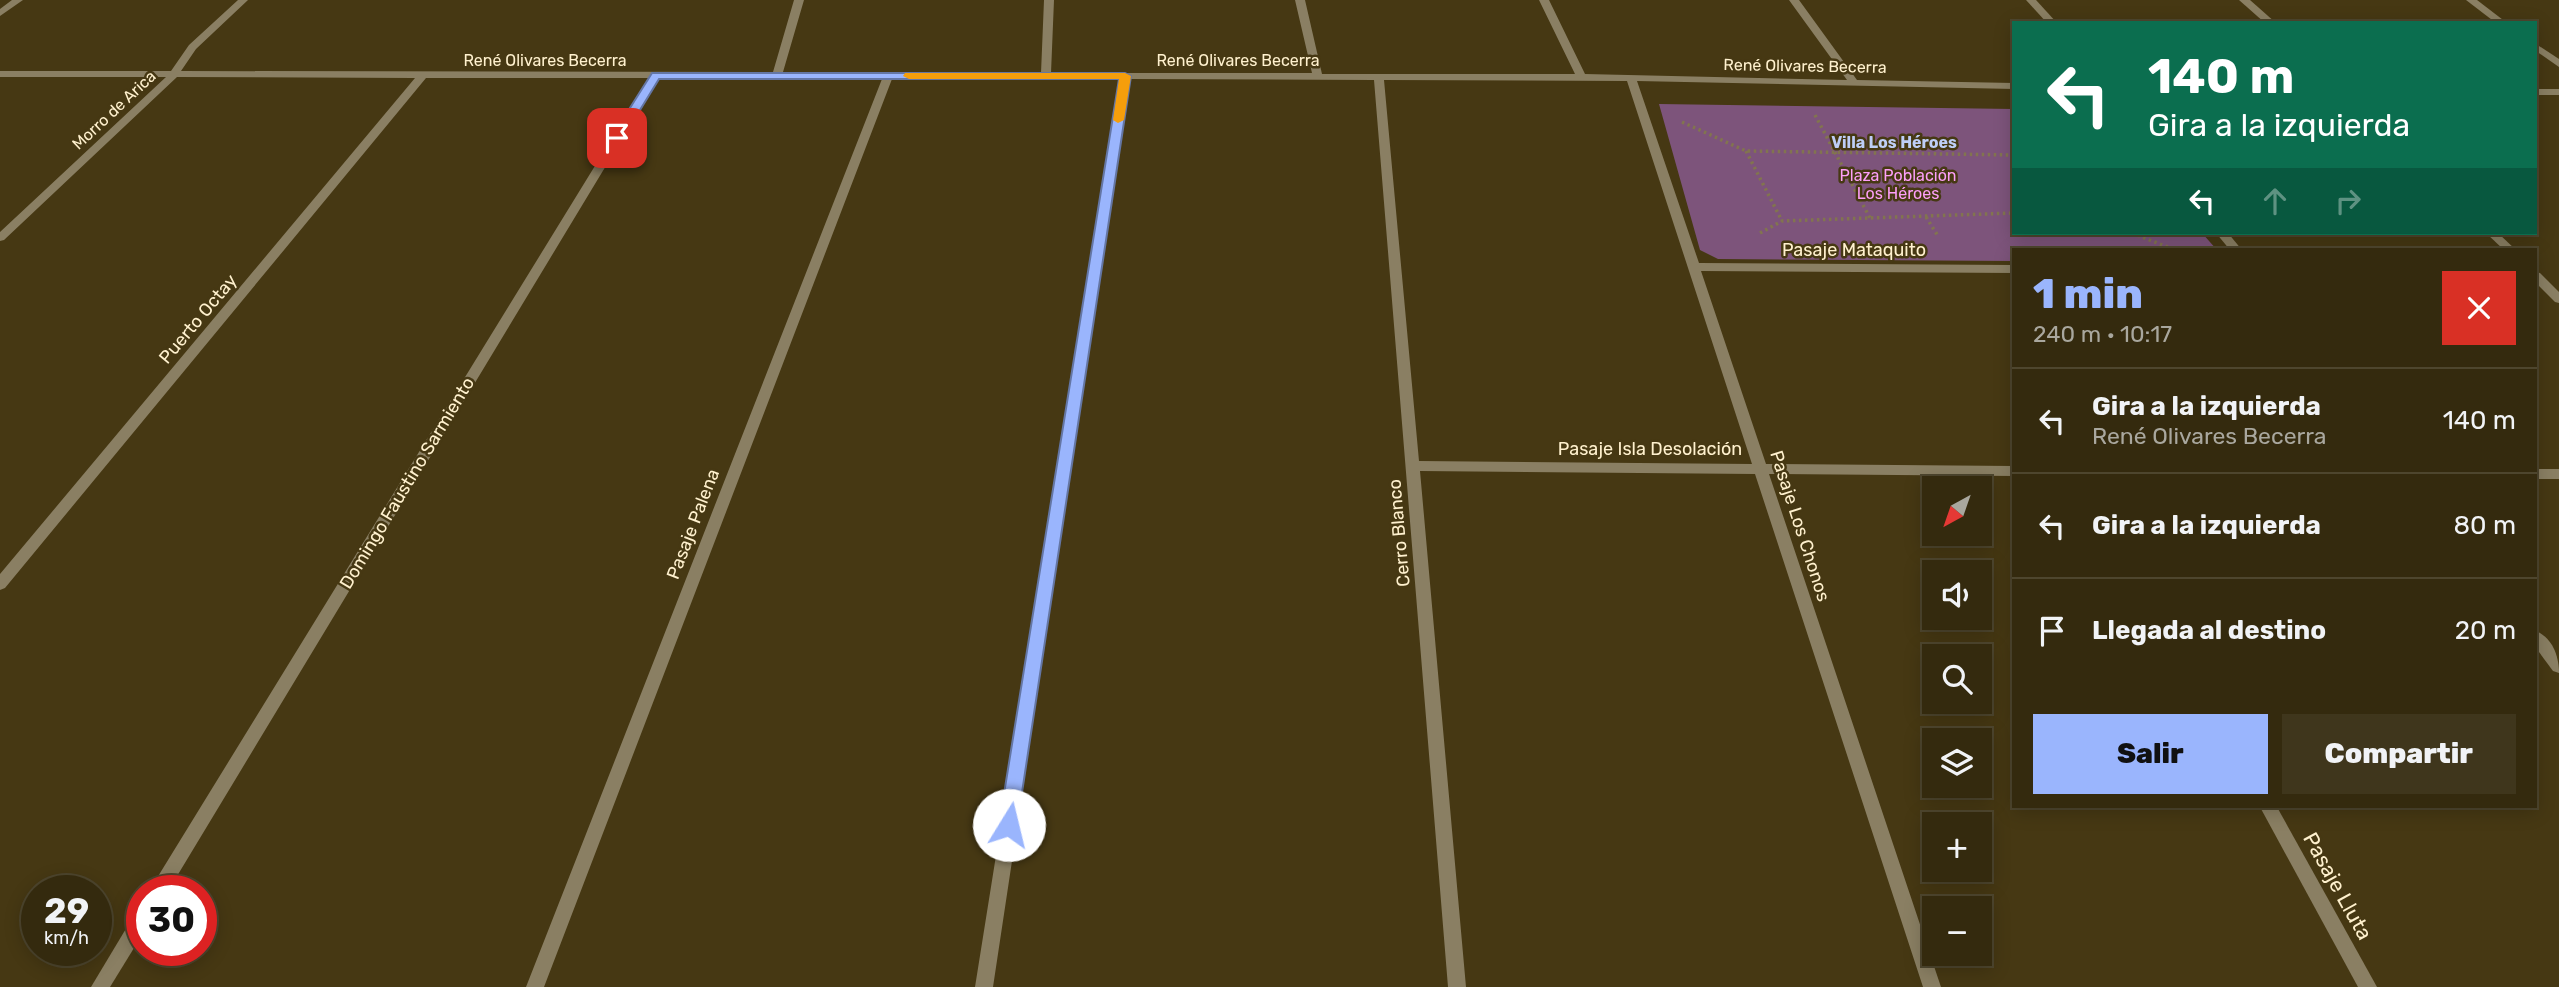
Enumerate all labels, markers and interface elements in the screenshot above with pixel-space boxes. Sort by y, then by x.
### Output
text: 140 m [2148,47,2294,105]
icon: left [2033,49,2124,140]
street label: René Olivares Becerra [463,51,627,70]
street label: René Olivares Becerra [1156,51,1320,70]
street label: René Olivares Becerra [1723,55,1887,77]
street label: Morro de Arica [68,66,160,154]
text: Gira a la izquierda [2148,106,2410,144]
pin [587,108,647,168]
icon: arrive [598,119,636,157]
district label: Villa Los Héroes [1831,133,1957,152]
park label: Plaza Población Los Héroes [1839,166,1957,203]
icon: left [2183,182,2221,220]
icon: ahead [2256,182,2294,220]
icon: right [2329,182,2367,220]
street label: Pasaje Mataquito [1782,239,1926,261]
text: 1 min [2033,269,2143,319]
street label: Puerto Octay [154,270,242,368]
button: close [2442,271,2516,345]
text: 240 m · 10:17 [2033,320,2172,348]
street label: Domingo Faustino Sarmiento [335,373,479,593]
text: Gira a la izquierda [2092,391,2321,422]
icon: left [2033,402,2071,440]
text: 140 m [2443,405,2516,436]
text: René Olivares Becerra [2092,422,2327,450]
street label: Pasaje Isla Desolación [1558,438,1742,460]
street label: Pasaje Los Chonos [1765,448,1835,604]
street label: Pasaje Palena [662,466,724,582]
north arrow [1922,476,1992,546]
map controls [1922,476,1992,966]
street label: Cerro Blanco [1383,478,1415,588]
icon: left [2033,507,2071,545]
text: Gira a la izquierda [2092,510,2321,541]
text: 80 m [2453,510,2516,541]
button: sound [1922,560,1992,630]
icon: arrive [2033,612,2071,650]
text: Llegada al destino [2092,615,2326,646]
text: 20 m [2455,615,2516,646]
button: search [1922,644,1992,714]
button: Salir [2033,714,2268,794]
button: Compartir [2282,714,2516,794]
button: layers [1922,728,1992,798]
position arrow [972,788,1046,862]
button: + [1922,812,1992,882]
street label: Pasaje Lluta [2298,828,2378,944]
speed limit sign: 30 [126,875,217,966]
text: 29 [44,890,89,932]
button: − [1922,896,1992,966]
text: km/h [44,927,89,949]

